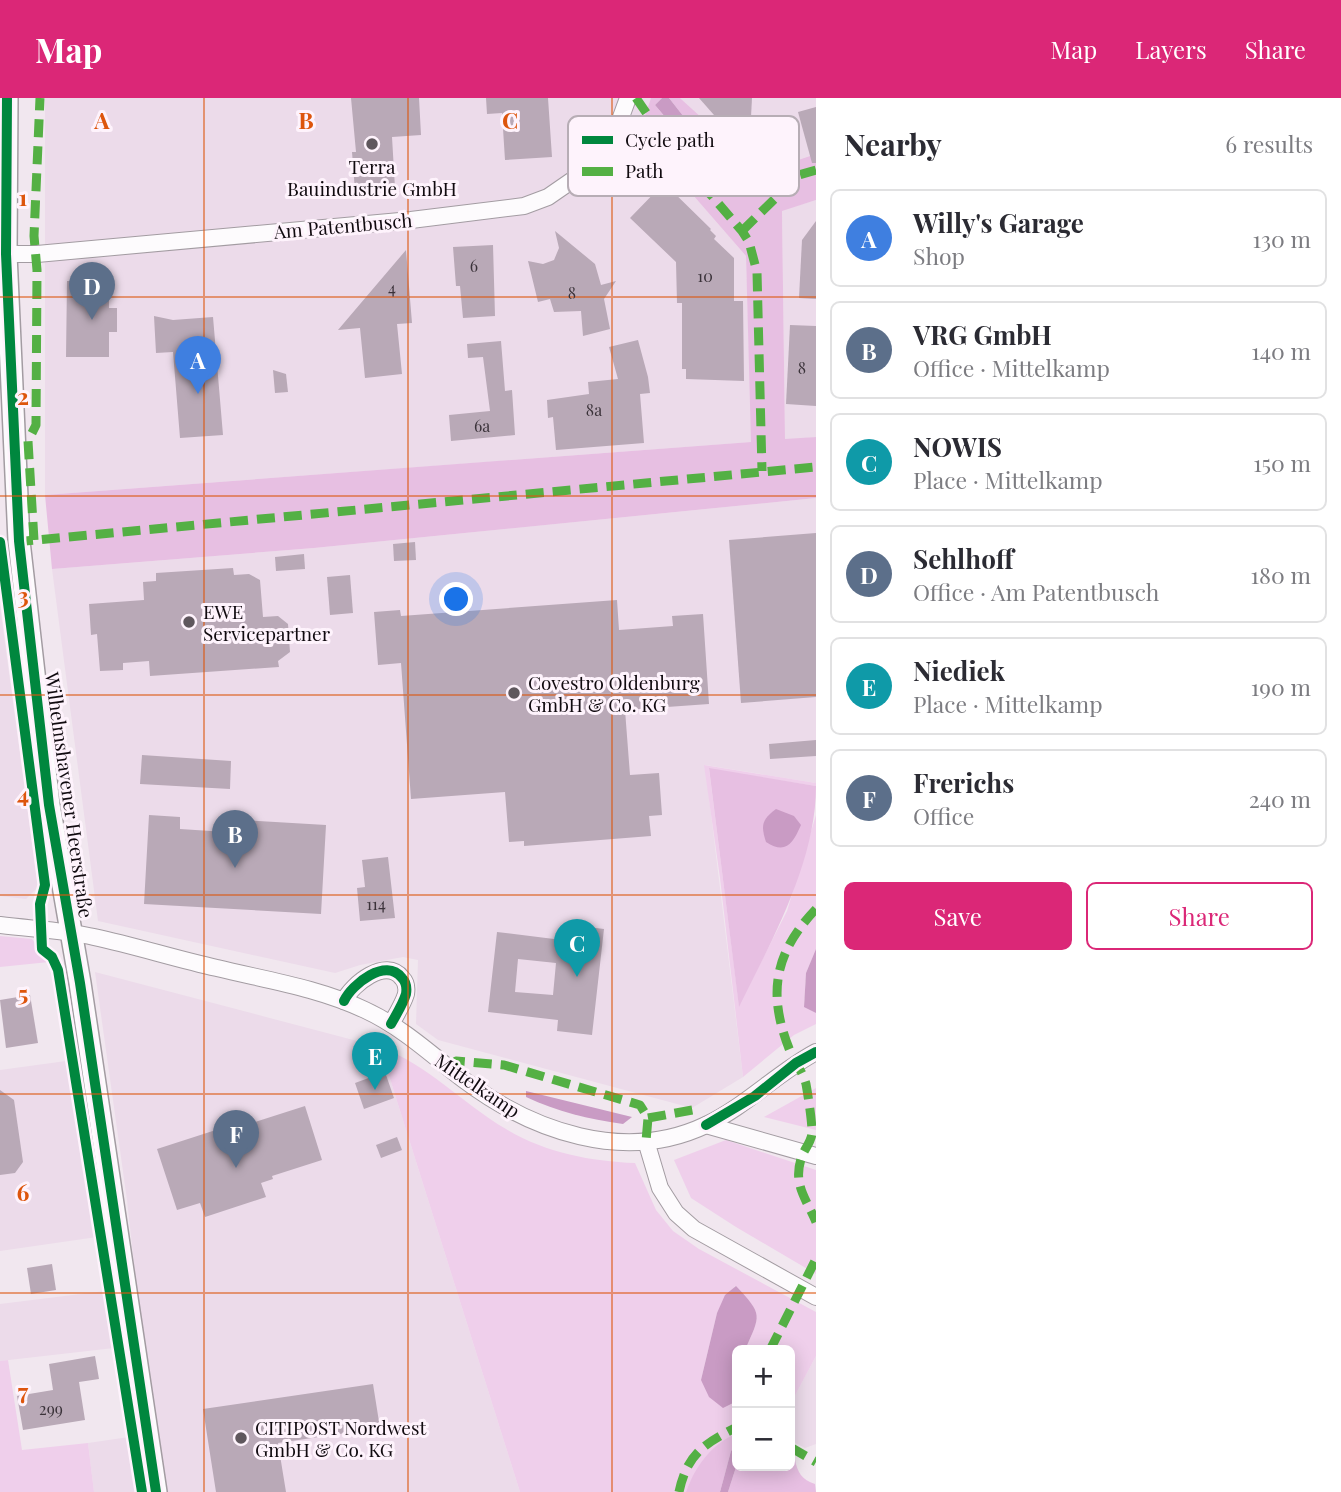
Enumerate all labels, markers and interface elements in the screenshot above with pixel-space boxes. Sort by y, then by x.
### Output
text: Map [35,27,102,71]
text: Map [1051,33,1097,65]
text: Layers [1135,33,1207,65]
text: Share [1245,33,1306,65]
text: A [93,104,110,135]
text: B [298,104,314,135]
text: C [502,104,518,135]
legend [568,116,799,196]
text: Nearby [844,124,942,164]
text: Cycle path [625,126,715,152]
text: 6 results [1225,128,1313,159]
marker: Terra Bauindustrie GmbH [364,136,380,152]
place label: Terra Bauindustrie GmbH [287,153,457,201]
text: Path [625,157,663,183]
text: 1 [19,181,28,212]
text: Willy's Garage [913,205,1084,240]
street label: Am Patentbusch [272,206,413,244]
text: A [861,223,877,254]
text: 130 m [1253,223,1311,254]
text: Shop [913,240,965,271]
house number: 6 [470,255,478,276]
pin: D [69,262,115,320]
house number: 10 [697,265,713,286]
house number: 4 [388,277,396,298]
house number: 8 [568,282,576,303]
text: VRG GmbH [913,317,1052,352]
text: B [861,335,877,366]
text: 140 m [1251,335,1311,366]
pin: A [175,336,221,394]
text: Office · Mittelkamp [913,352,1110,383]
house number: 8 [798,357,806,378]
text: 2 [17,380,29,411]
house number: 8a [586,399,602,420]
house number: 6a [474,415,490,436]
text: NOWIS [913,429,1002,464]
text: C [861,447,877,478]
text: 150 m [1253,447,1311,478]
text: Place · Mittelkamp [913,464,1103,495]
text: Sehlhoff [913,541,1014,576]
text: D [860,559,878,590]
text: 180 m [1251,559,1311,590]
text: Office · Am Patentbusch [913,576,1159,607]
text: 3 [17,579,29,610]
your location [439,582,473,616]
place label: EWE Servicepartner [203,598,331,646]
marker: EWE Servicepartner [181,614,197,630]
text: Niediek [913,653,1005,688]
street label: Wilhelmshavener Heerstraße [40,669,100,920]
place label: Covestro Oldenburg GmbH & Co. KG [528,669,700,717]
text: E [862,671,876,702]
text: 190 m [1251,671,1311,702]
marker: Covestro Oldenburg GmbH & Co. KG [506,685,522,701]
text: Place · Mittelkamp [913,688,1103,719]
text: Frerichs [913,765,1014,800]
text: 4 [17,778,29,809]
text: F [862,783,876,814]
text: 240 m [1249,783,1311,814]
text: Office [913,800,974,831]
pin: B [212,810,258,868]
button: Save [844,882,1072,950]
button: Share [1086,882,1313,950]
house number: 114 [366,893,386,914]
pin: C [554,919,600,977]
text: 5 [18,977,28,1008]
pin: E [352,1032,398,1090]
street label: Mittelkamp [430,1047,526,1123]
pin: F [213,1110,259,1168]
text: 6 [17,1176,30,1207]
map controls [732,1345,795,1471]
button: + [732,1345,795,1408]
text: 7 [18,1375,29,1406]
house number: 299 [39,1398,63,1419]
button: − [732,1408,795,1471]
place label: CITIPOST Nordwest GmbH & Co. KG [255,1414,426,1462]
marker: CITIPOST Nordwest GmbH & Co. KG [233,1430,249,1446]

